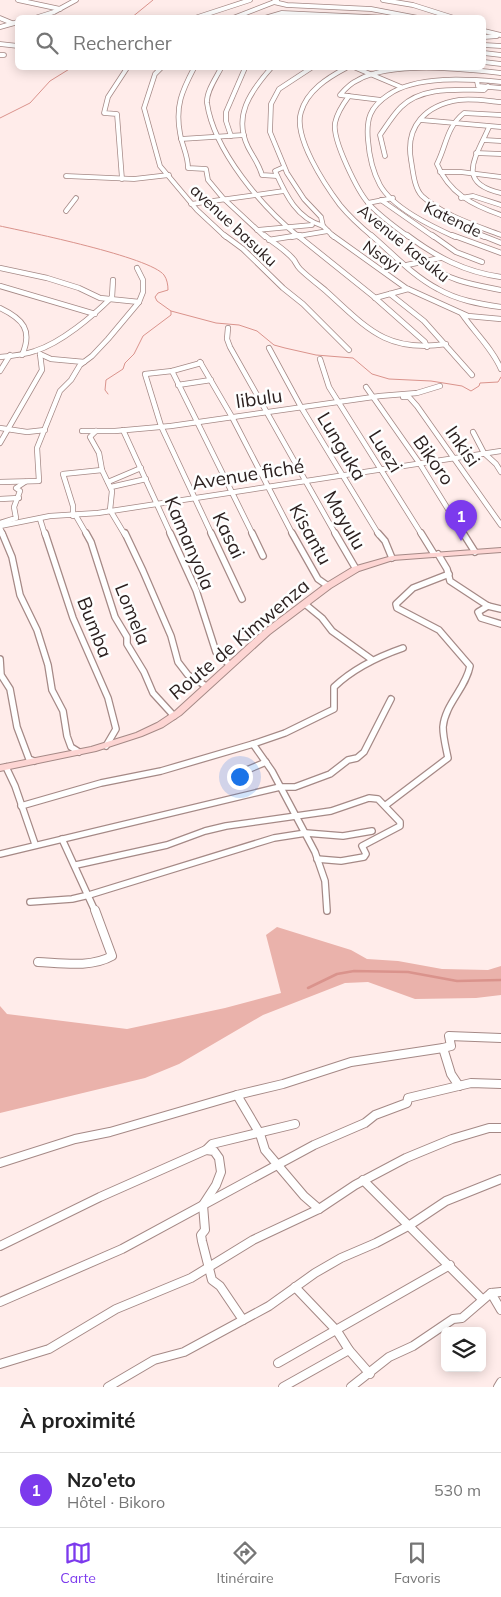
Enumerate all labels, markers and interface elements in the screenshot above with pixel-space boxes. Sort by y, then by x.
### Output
search box [15,15,486,70]
icon: search [33,29,61,57]
text: Rechercher [73,31,172,55]
street label: avenue basuku [186,180,282,270]
street label: Katende [421,196,485,242]
street label: Avenue kasuku [354,200,454,286]
street label: Nsayi [359,236,405,276]
street label: libulu [234,383,284,413]
street label: Lunguka [312,407,372,485]
street label: Inkisi [440,421,486,471]
street label: Luezi [364,425,408,477]
street label: Bikoro [408,430,460,490]
street label: Avenue fiché [190,453,306,495]
street label: Mayulu [319,486,371,554]
street label: Kamanyola [160,493,220,593]
street label: Kisantu [284,499,338,569]
pin: 1 [445,500,477,541]
street label: Kasai [208,508,250,562]
street label: Route de Kimwenza [164,573,314,705]
street label: Lomela [110,580,156,648]
street label: Bumba [72,593,118,661]
your location [227,764,253,790]
map controls [441,1327,486,1372]
button: layers [441,1327,486,1372]
text: À proximité [20,1407,136,1433]
text: Nzo'eto [67,1468,136,1492]
text: 1 [31,1480,41,1500]
text: 530 m [434,1480,481,1500]
text: Hôtel · Bikoro [67,1492,165,1512]
tab: Carte [60,1539,96,1587]
tab: Itinéraire [217,1539,274,1587]
tab: Favoris [394,1539,441,1587]

